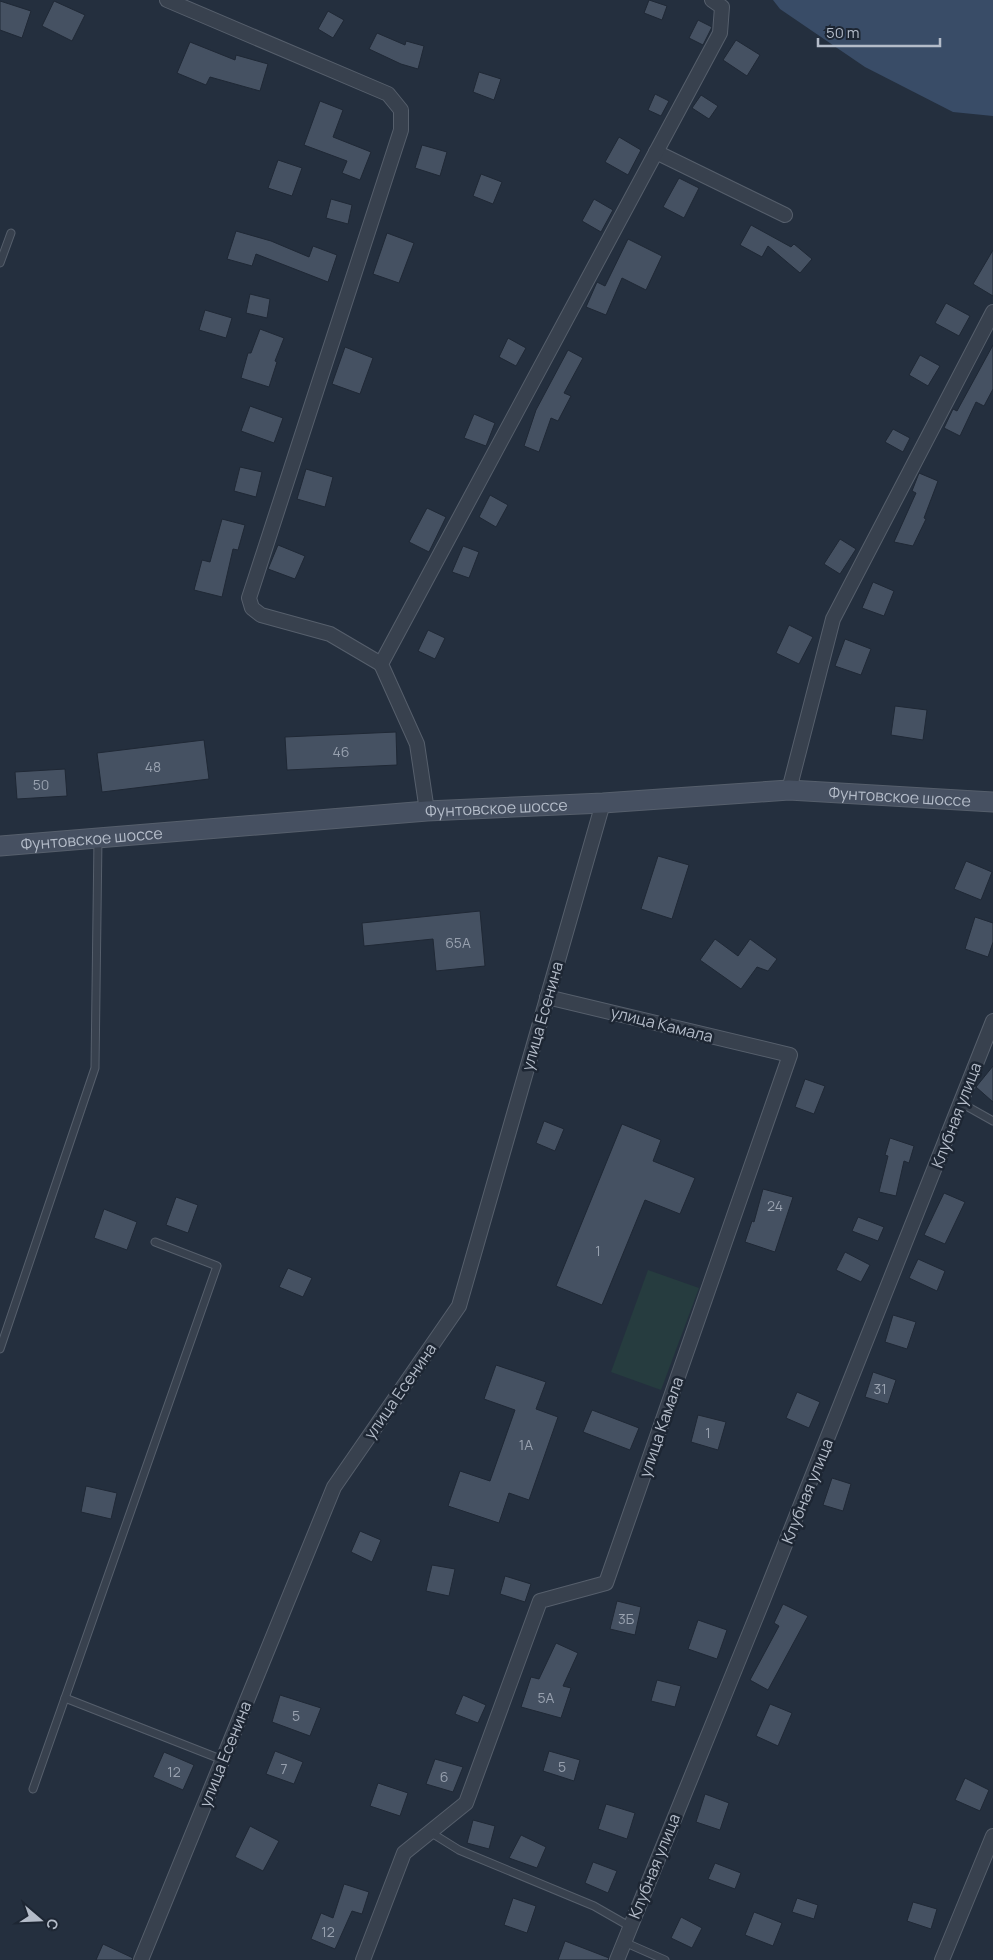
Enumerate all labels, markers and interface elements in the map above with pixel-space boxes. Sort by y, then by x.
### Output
scale bar [818,15,940,47]
text: 50 m [826,22,860,43]
house number: 46 [333,742,349,761]
house number: 48 [145,757,161,776]
house number: 50 [33,775,49,794]
street label: Фунтовское шоссе [828,781,971,812]
street label: Фунтовское шоссе [425,794,568,822]
street label: Фунтовское шоссе [20,822,164,855]
house number: 65А [445,933,471,952]
street label: улица Есенина [516,959,568,1073]
street label: улица Камала [608,1001,716,1047]
street label: Клубная улица [926,1059,986,1171]
house number: 24 [767,1196,783,1215]
house number: 1 [595,1241,601,1260]
street label: улица Есенина [359,1339,441,1443]
street label: улица Камала [634,1374,688,1480]
house number: 31 [873,1379,887,1398]
house number: 1 [705,1423,711,1442]
house number: 1А [519,1435,533,1454]
street label: Клубная улица [776,1435,838,1547]
house number: 3Б [618,1609,635,1628]
house number: 5А [538,1688,555,1707]
street label: улица Есенина [194,1698,256,1810]
house number: 5 [292,1706,300,1725]
house number: 5 [558,1757,566,1776]
house number: 7 [280,1759,288,1778]
house number: 12 [167,1762,181,1781]
house number: 6 [440,1767,448,1786]
street label: Клубная улица [623,1810,685,1922]
north arrow [15,1895,65,1945]
text: С [42,1916,63,1932]
house number: 12 [321,1922,335,1941]

